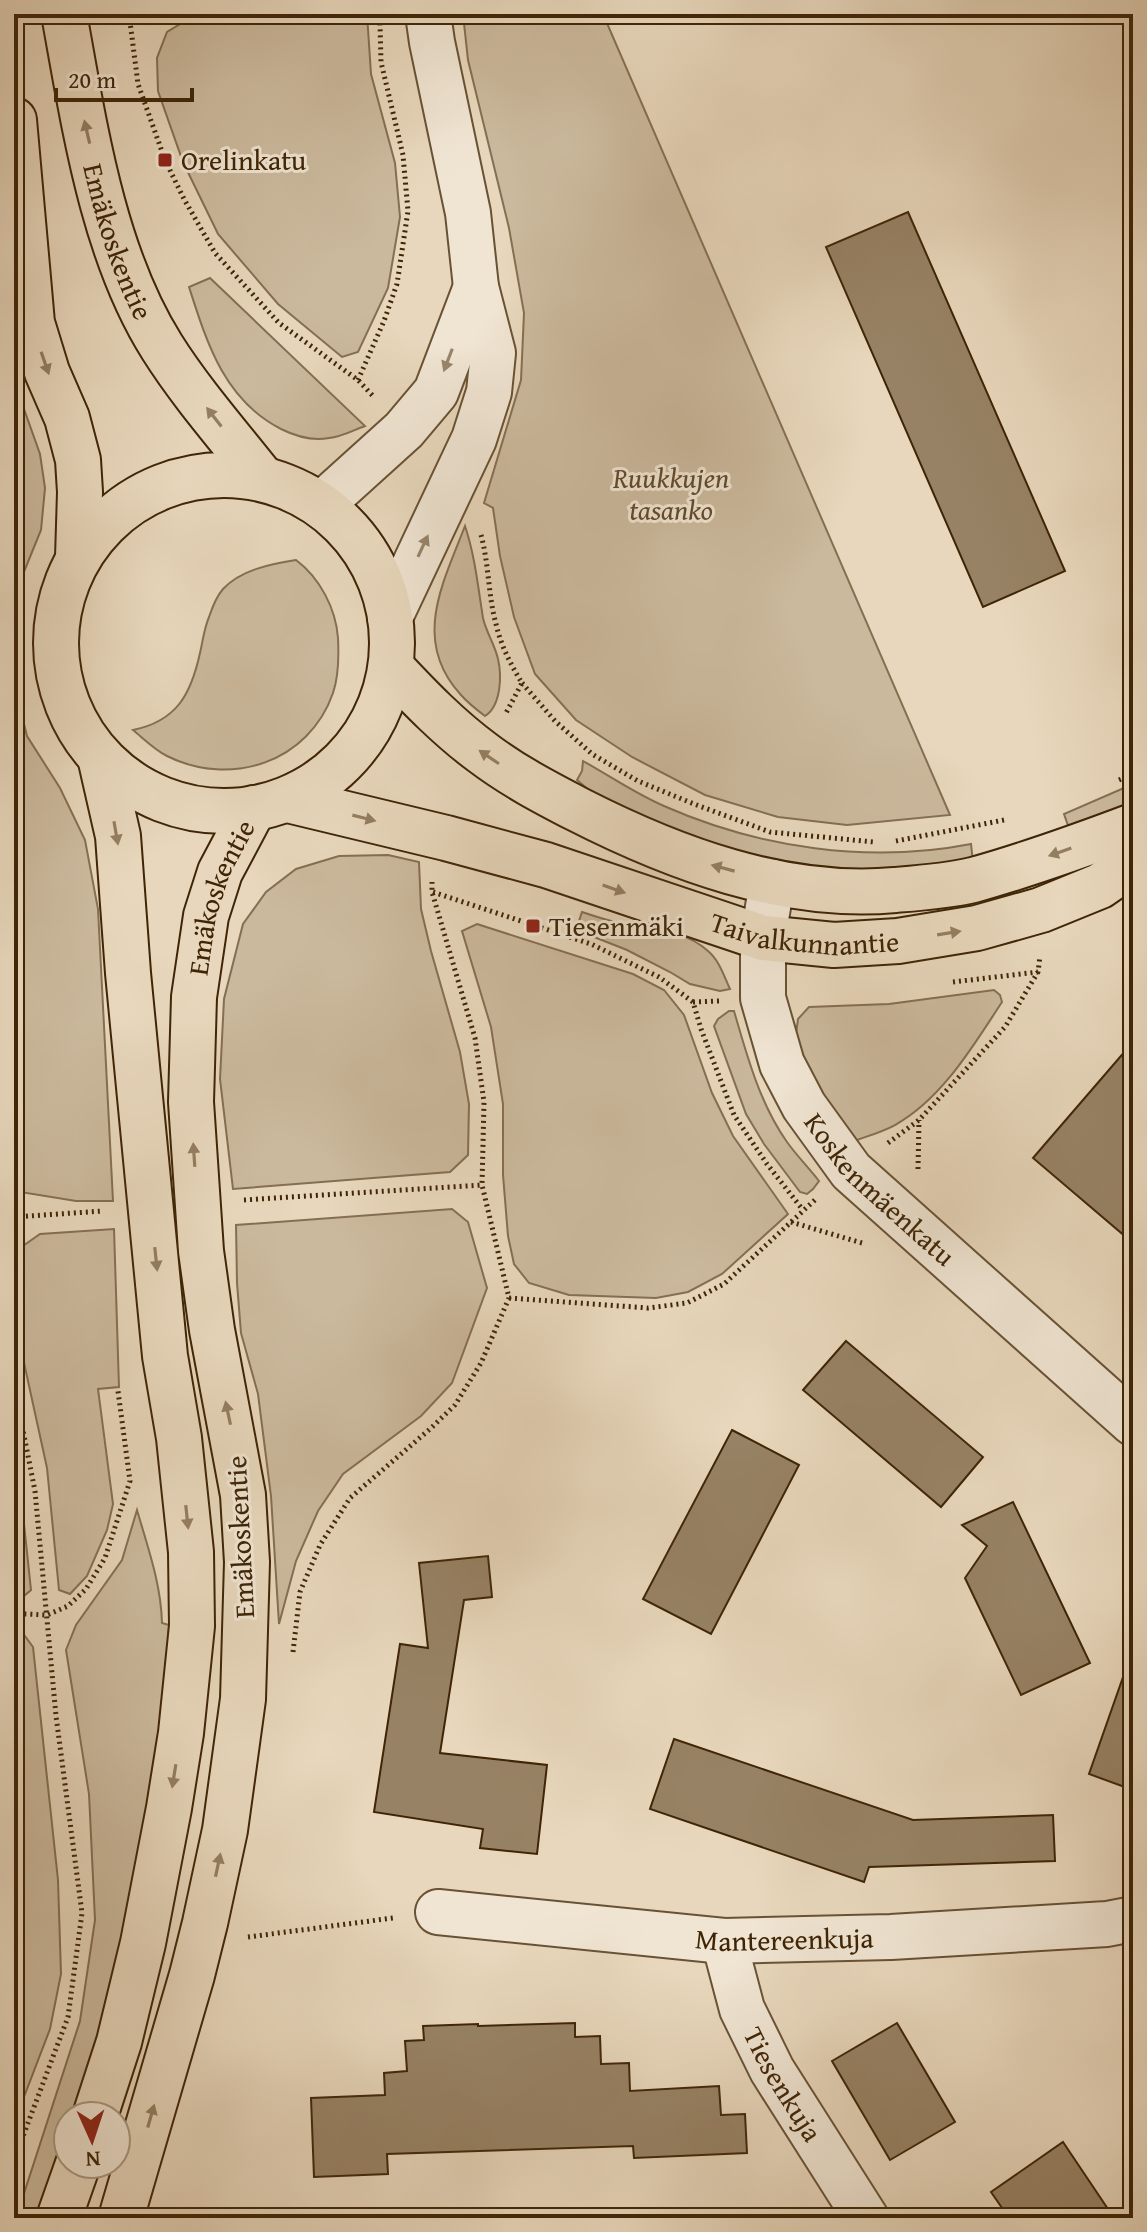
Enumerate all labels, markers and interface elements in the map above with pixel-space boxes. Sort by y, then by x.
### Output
scale bar [56,52,192,102]
text: 20 m [68,62,116,97]
one-way arrow [80,120,93,145]
place label: Orelinkatu [181,139,306,180]
marker: Orelinkatu [156,151,174,169]
street label: Emäkoskentie [73,159,164,326]
one-way arrow [441,348,454,372]
one-way arrow [39,351,51,375]
one-way arrow [206,407,222,427]
park label: Ruukkujen tasanko [612,457,729,530]
one-way arrow [416,535,430,558]
one-way arrow [479,750,500,765]
street label: Emäkoskentie [176,812,264,978]
one-way arrow [351,812,376,825]
one-way arrow [111,821,123,846]
one-way arrow [1047,847,1071,859]
one-way arrow [711,861,735,874]
one-way arrow [602,883,626,896]
street label: Taivalkunnantie [705,901,900,965]
place label: Tiesenmäki [549,905,684,946]
marker: Tiesenmäki [524,917,542,935]
one-way arrow [937,926,962,938]
street label: Koskenmäenkatu [795,1104,965,1275]
one-way arrow [187,1142,200,1167]
one-way arrow [149,1247,162,1272]
one-way arrow [222,1400,234,1425]
street label: Emäkoskentie [215,1455,264,1619]
one-way arrow [181,1505,194,1530]
one-way arrow [167,1764,180,1789]
one-way arrow [212,1852,225,1877]
street label: Mantereenkuja [694,1916,875,1961]
street label: Tiesenkuja [734,2020,834,2150]
north arrow [52,2100,132,2180]
one-way arrow [146,2104,158,2129]
text: N [85,2144,101,2176]

